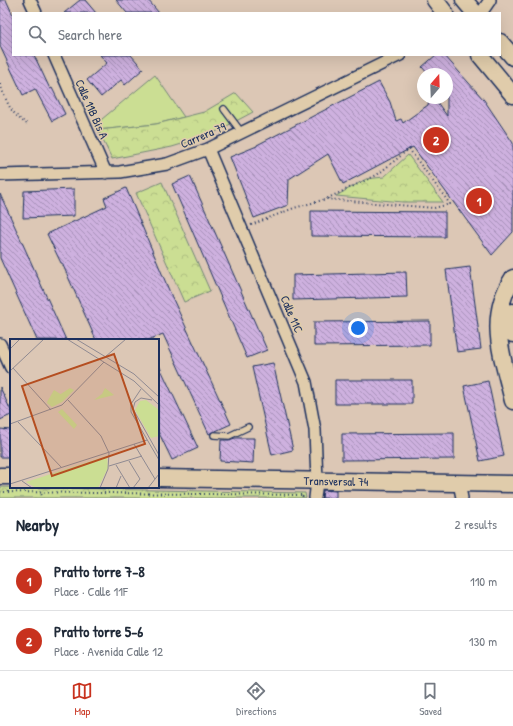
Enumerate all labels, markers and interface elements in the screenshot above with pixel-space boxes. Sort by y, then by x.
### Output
search box [12,12,501,56]
icon: search [26,23,48,45]
text: Search here [58,24,122,45]
north arrow [417,68,453,104]
street label: Calle 11B Bis A [71,77,113,142]
street label: Carrera 79 [178,118,229,152]
pin: 2 [423,125,449,155]
pin: 1 [466,186,492,216]
street label: Calle 11C [277,293,308,336]
your location [348,318,368,338]
inset map [10,339,159,488]
street label: Transversal 74 [303,472,369,490]
text: Nearby [16,513,59,536]
text: 2 results [455,515,497,533]
text: Pratto torre 7-8 [54,561,145,582]
text: 1 [27,572,31,590]
text: 110 m [470,572,497,590]
text: Place · Calle 11F [54,582,128,600]
text: Pratto torre 5-6 [54,621,143,642]
text: 2 [26,632,32,650]
text: 130 m [469,632,497,650]
text: Place · Avenida Calle 12 [54,642,163,660]
tab: Map [71,680,93,718]
tab: Directions [236,680,277,718]
tab: Saved [419,680,442,718]

